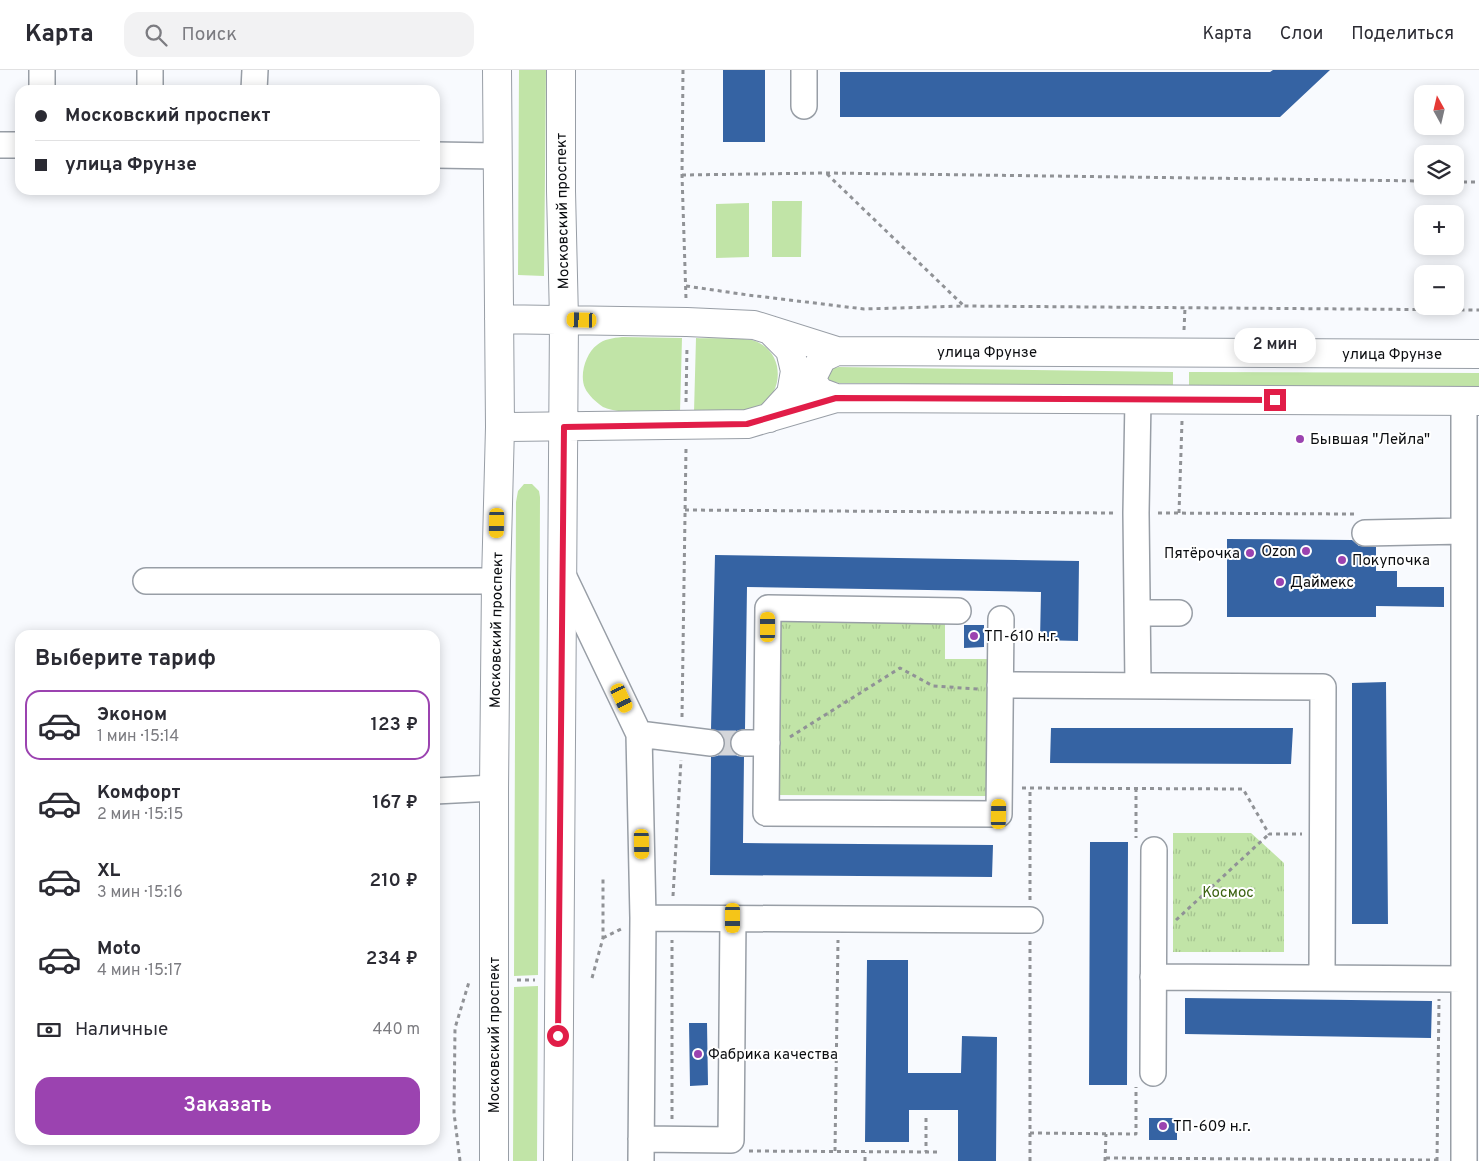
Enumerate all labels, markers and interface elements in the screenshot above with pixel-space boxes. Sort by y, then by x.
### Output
search box [124,12,474,57]
text: Карта [25,20,94,50]
icon: search [142,21,170,49]
text: Поиск [182,23,237,47]
text: Карта [1202,23,1252,46]
text: Слои [1280,23,1323,46]
text: Поделиться [1351,23,1454,46]
north arrow [1414,85,1464,135]
map controls [1414,85,1464,315]
text: Московский проспект [65,104,270,128]
street label: Московский проспект [553,132,574,289]
button: layers [1414,145,1464,195]
text: улица Фрунзе [65,153,197,177]
button: + [1414,205,1464,255]
button: − [1414,265,1464,315]
car [566,312,597,328]
callout: 2 мин [1234,328,1316,362]
text: 2 мин [1253,335,1297,355]
street label: улица Фрунзе [937,344,1037,363]
street label: улица Фрунзе [1342,346,1442,365]
route end [1264,389,1286,411]
place label: Бывшая "Лейла" [1310,431,1430,450]
marker: Бывшая "Лейла" [1294,433,1306,445]
car [489,508,504,538]
place label: Ozon [1261,543,1296,562]
place label: Пятёрочка [1164,545,1240,564]
marker: Ozon [1300,545,1312,557]
marker: Пятёрочка [1244,547,1256,559]
street label: Московский проспект [487,551,508,708]
place label: Покупочка [1352,552,1430,571]
marker: Покупочка [1336,554,1348,566]
place label: Даймекс [1290,574,1354,593]
marker: Даймекс [1274,576,1286,588]
car [760,612,775,642]
place label: ТП-610 н.г. [984,628,1058,647]
marker: ТП-610 н.г. [968,630,980,642]
text: Выберите тариф [35,646,216,673]
car [608,681,635,715]
icon: car [37,703,82,748]
text: Эконом [97,703,167,727]
text: 123 ₽ [371,713,418,737]
text: 1 мин · 15:14 [97,727,179,747]
icon: car [37,781,82,826]
text: Комфорт [97,781,180,805]
text: 167 ₽ [372,791,418,815]
car [991,799,1006,829]
text: 2 мин · 15:15 [97,805,183,825]
car [634,829,649,859]
icon: car [37,859,82,904]
text: XL [97,859,120,883]
text: 210 ₽ [370,869,418,893]
text: 3 мин · 15:16 [97,883,183,903]
park label: Космос [1202,884,1254,903]
car [725,903,740,933]
icon: car [37,937,82,982]
text: Moto [97,937,141,961]
text: 234 ₽ [366,947,418,971]
street label: Московский проспект [486,957,505,1113]
text: 4 мин · 15:17 [97,961,182,981]
icon: cash [35,1016,63,1044]
text: Наличные [75,1018,168,1042]
text: 440 m [373,1020,420,1040]
route start [547,1025,569,1047]
place label: Фабрика качества [708,1046,838,1065]
marker: Фабрика качества [692,1048,704,1060]
button: Заказать [35,1077,420,1135]
place label: ТП-609 н.г. [1173,1118,1251,1137]
marker: ТП-609 н.г. [1157,1120,1169,1132]

